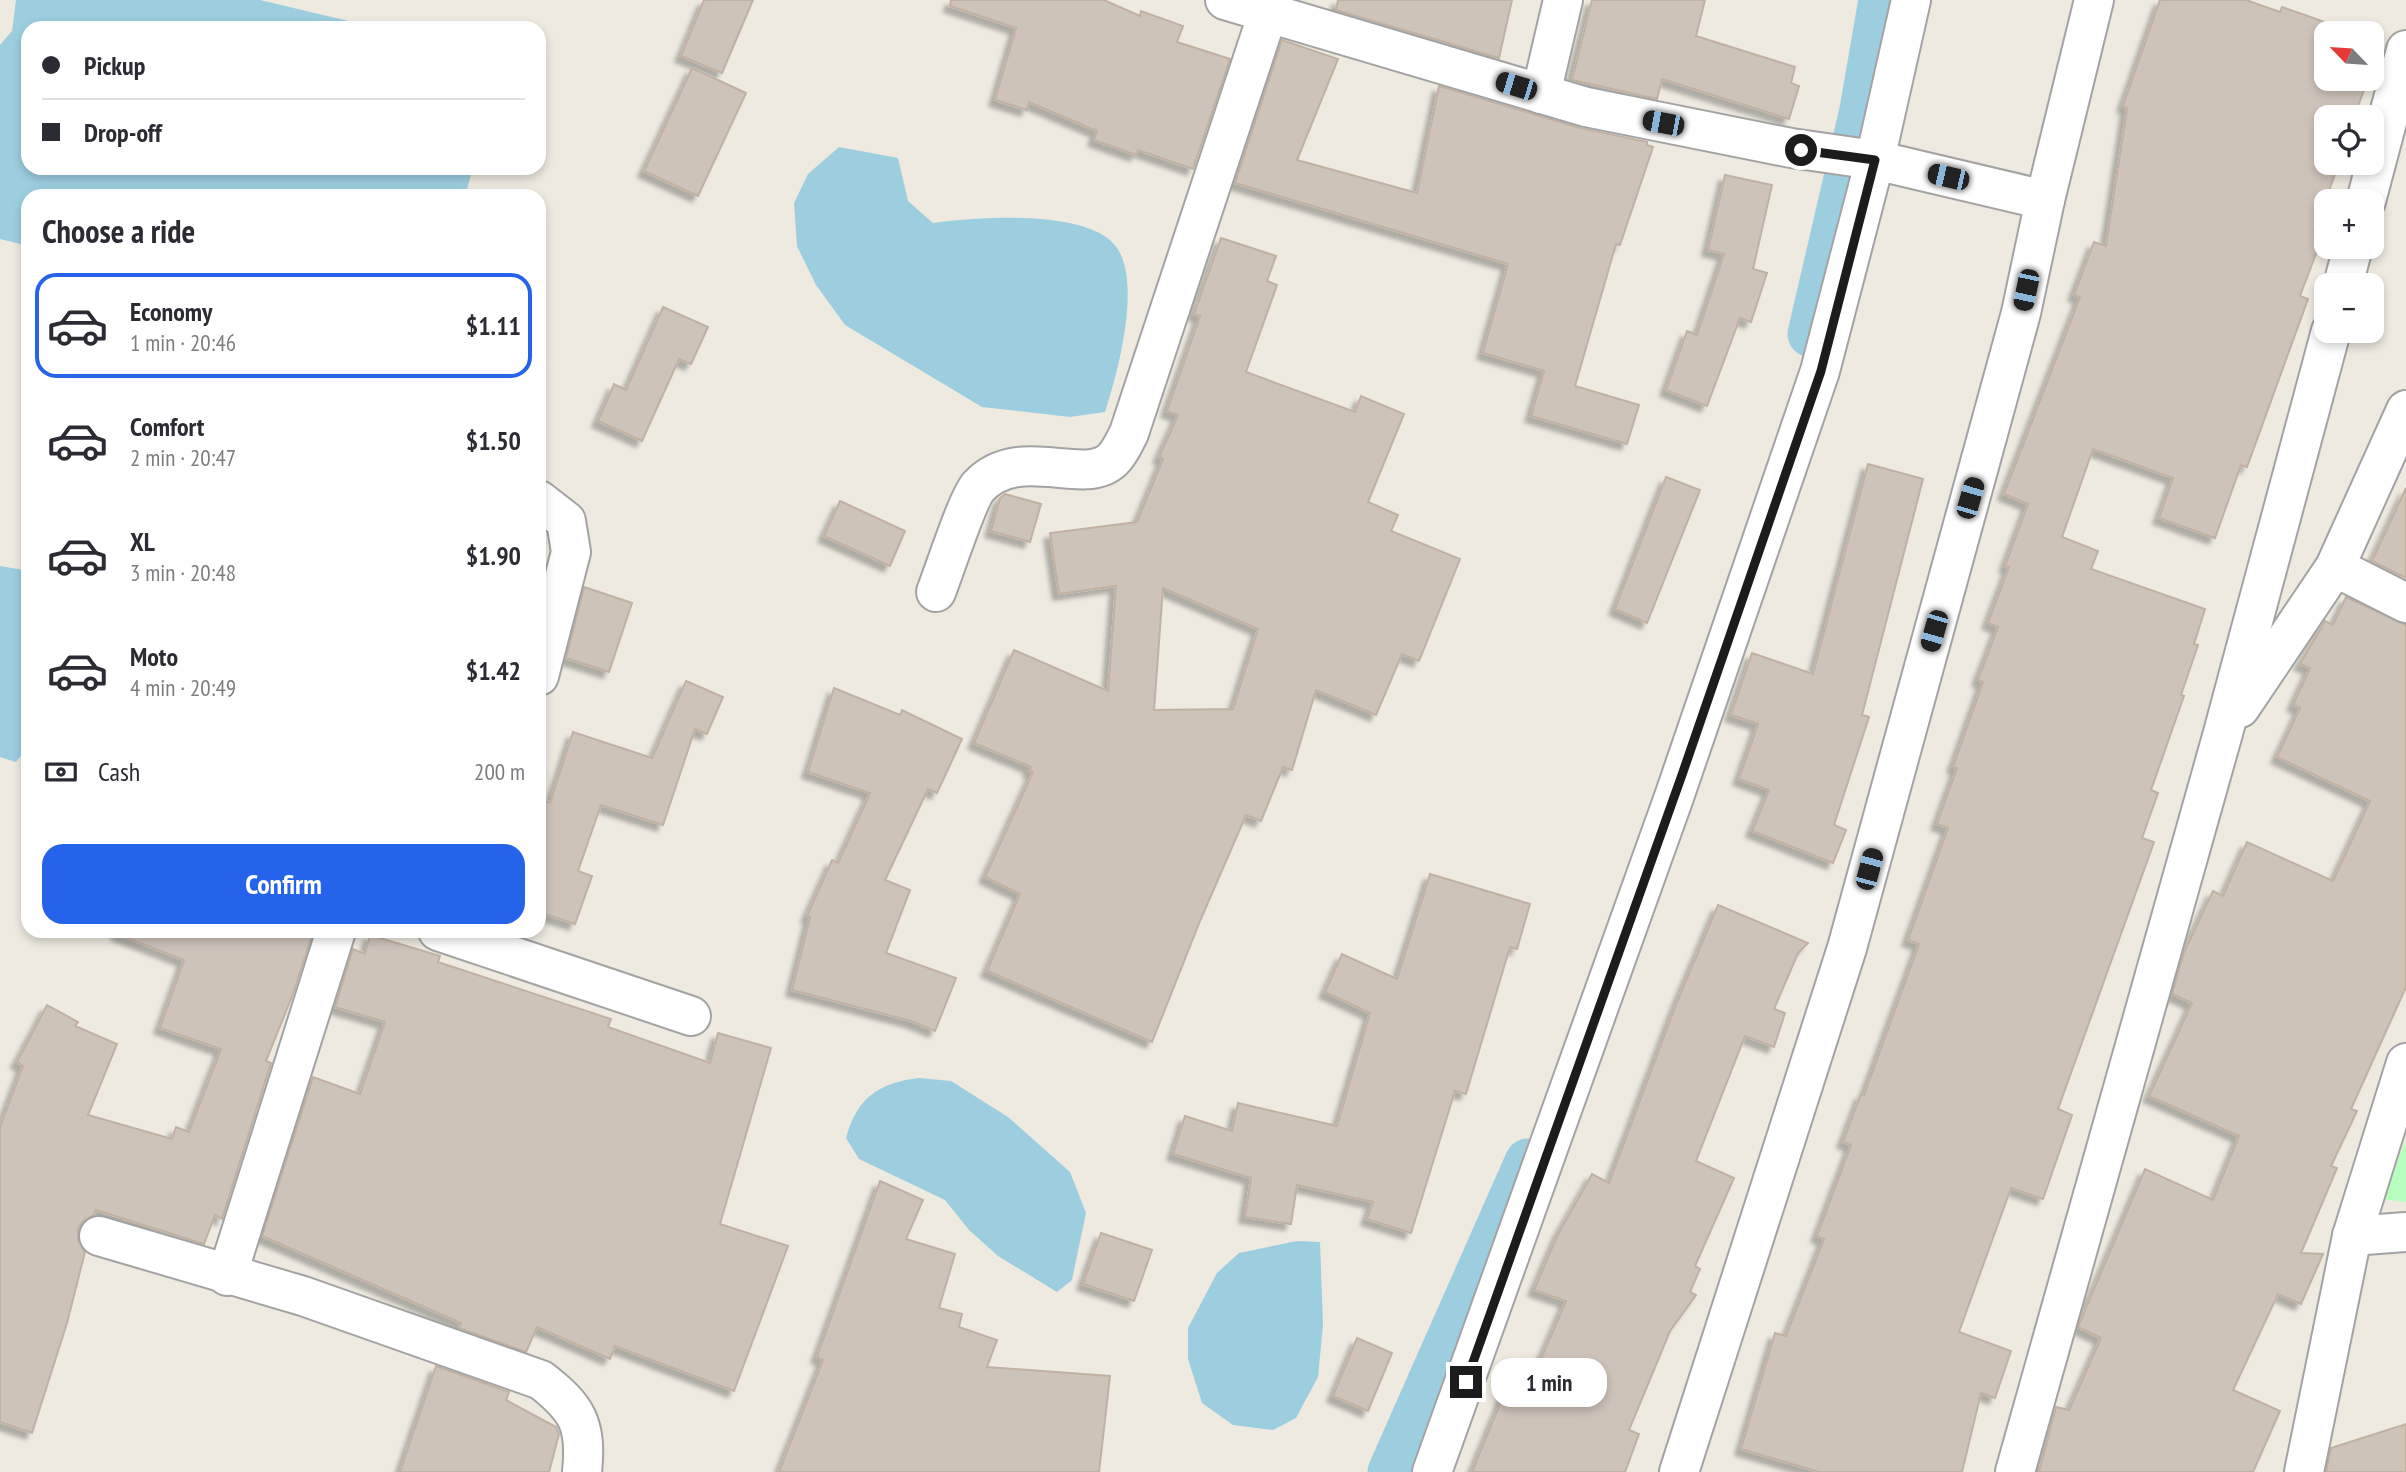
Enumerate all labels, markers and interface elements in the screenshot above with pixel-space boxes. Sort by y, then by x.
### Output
north arrow [2314,21,2384,91]
map controls [2314,21,2384,343]
text: Pickup [84,49,145,82]
car [1493,70,1540,102]
button: locate [2314,105,2384,175]
car [1641,109,1686,137]
text: Drop-off [84,116,162,149]
route start [1785,134,1817,166]
car [1926,162,1971,192]
button: + [2314,189,2384,259]
text: Choose a ride [42,210,195,252]
car [2012,267,2041,313]
button: − [2314,273,2384,343]
icon: car [46,294,109,357]
text: Economy [130,295,212,328]
text: $1.11 [466,309,521,342]
text: 1 min · 20:46 [130,328,236,357]
icon: car [46,409,109,472]
text: Comfort [130,410,204,443]
text: $1.50 [466,424,521,457]
text: 2 min · 20:47 [130,443,236,472]
car [1955,475,1986,521]
icon: car [46,524,109,587]
text: XL [130,525,155,558]
text: $1.90 [466,539,521,572]
text: 3 min · 20:48 [130,558,236,587]
car [1919,608,1950,654]
icon: car [46,639,109,702]
text: Moto [130,640,178,673]
text: $1.42 [466,654,521,687]
text: 4 min · 20:49 [130,673,236,702]
icon: cash [42,753,80,791]
text: Cash [98,755,140,788]
text: 200 m [474,757,525,786]
button: Confirm [42,844,525,924]
car [1854,846,1885,892]
callout: 1 min [1490,1358,1606,1406]
route end [1450,1366,1482,1398]
text: 1 min [1526,1368,1572,1397]

